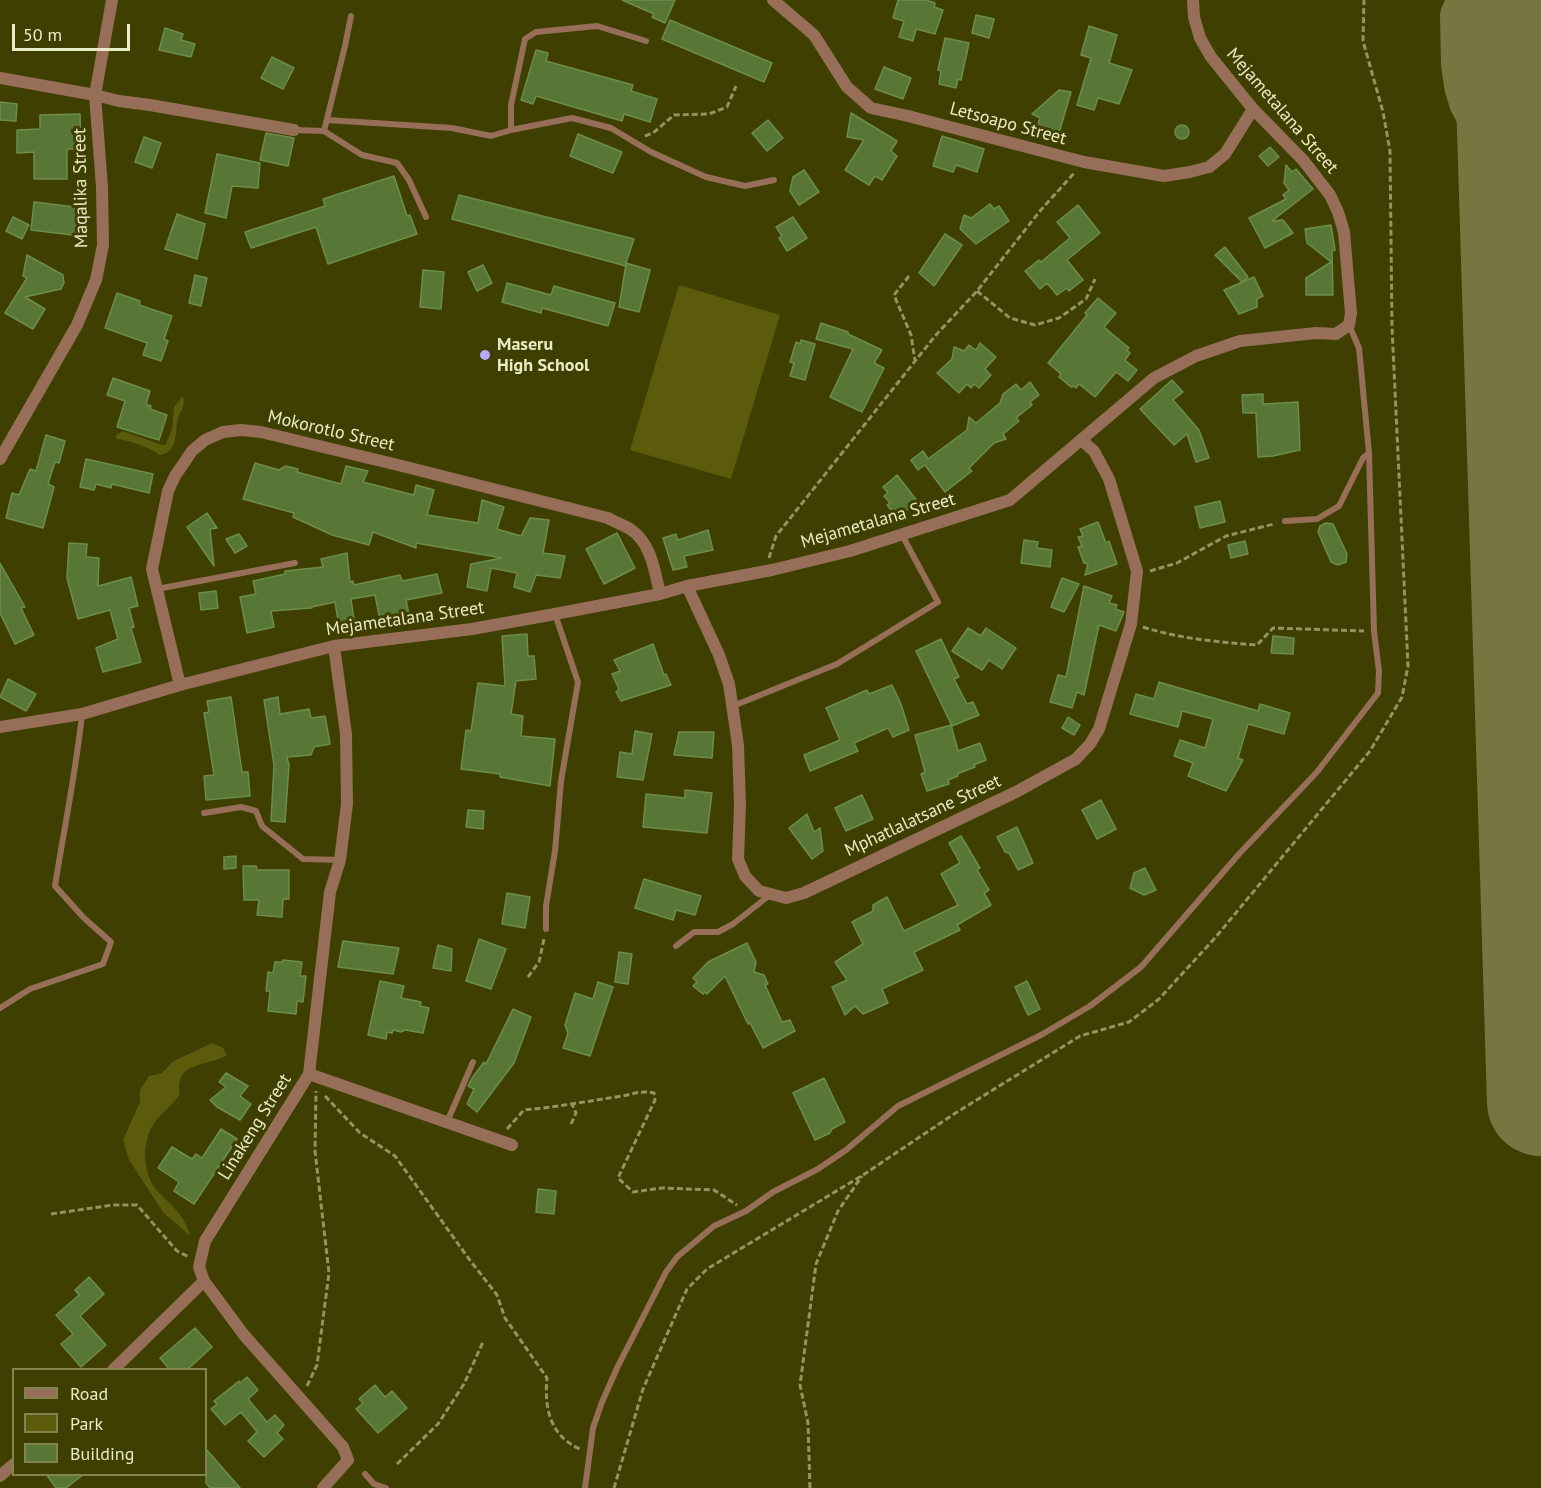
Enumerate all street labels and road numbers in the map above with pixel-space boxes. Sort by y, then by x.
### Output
street label: Mejametalana Street [1221,44,1343,178]
street label: Letsoapo Street [947,98,1069,150]
street label: Maqalika Street [69,128,93,248]
street label: Mokorotlo Street [265,406,397,456]
street label: Mejametalana Street [798,489,958,553]
street label: Mejametalana Street [324,597,486,641]
street label: Mphatlalatsane Street [842,770,1004,862]
street label: Linakeng Street [214,1070,296,1184]

